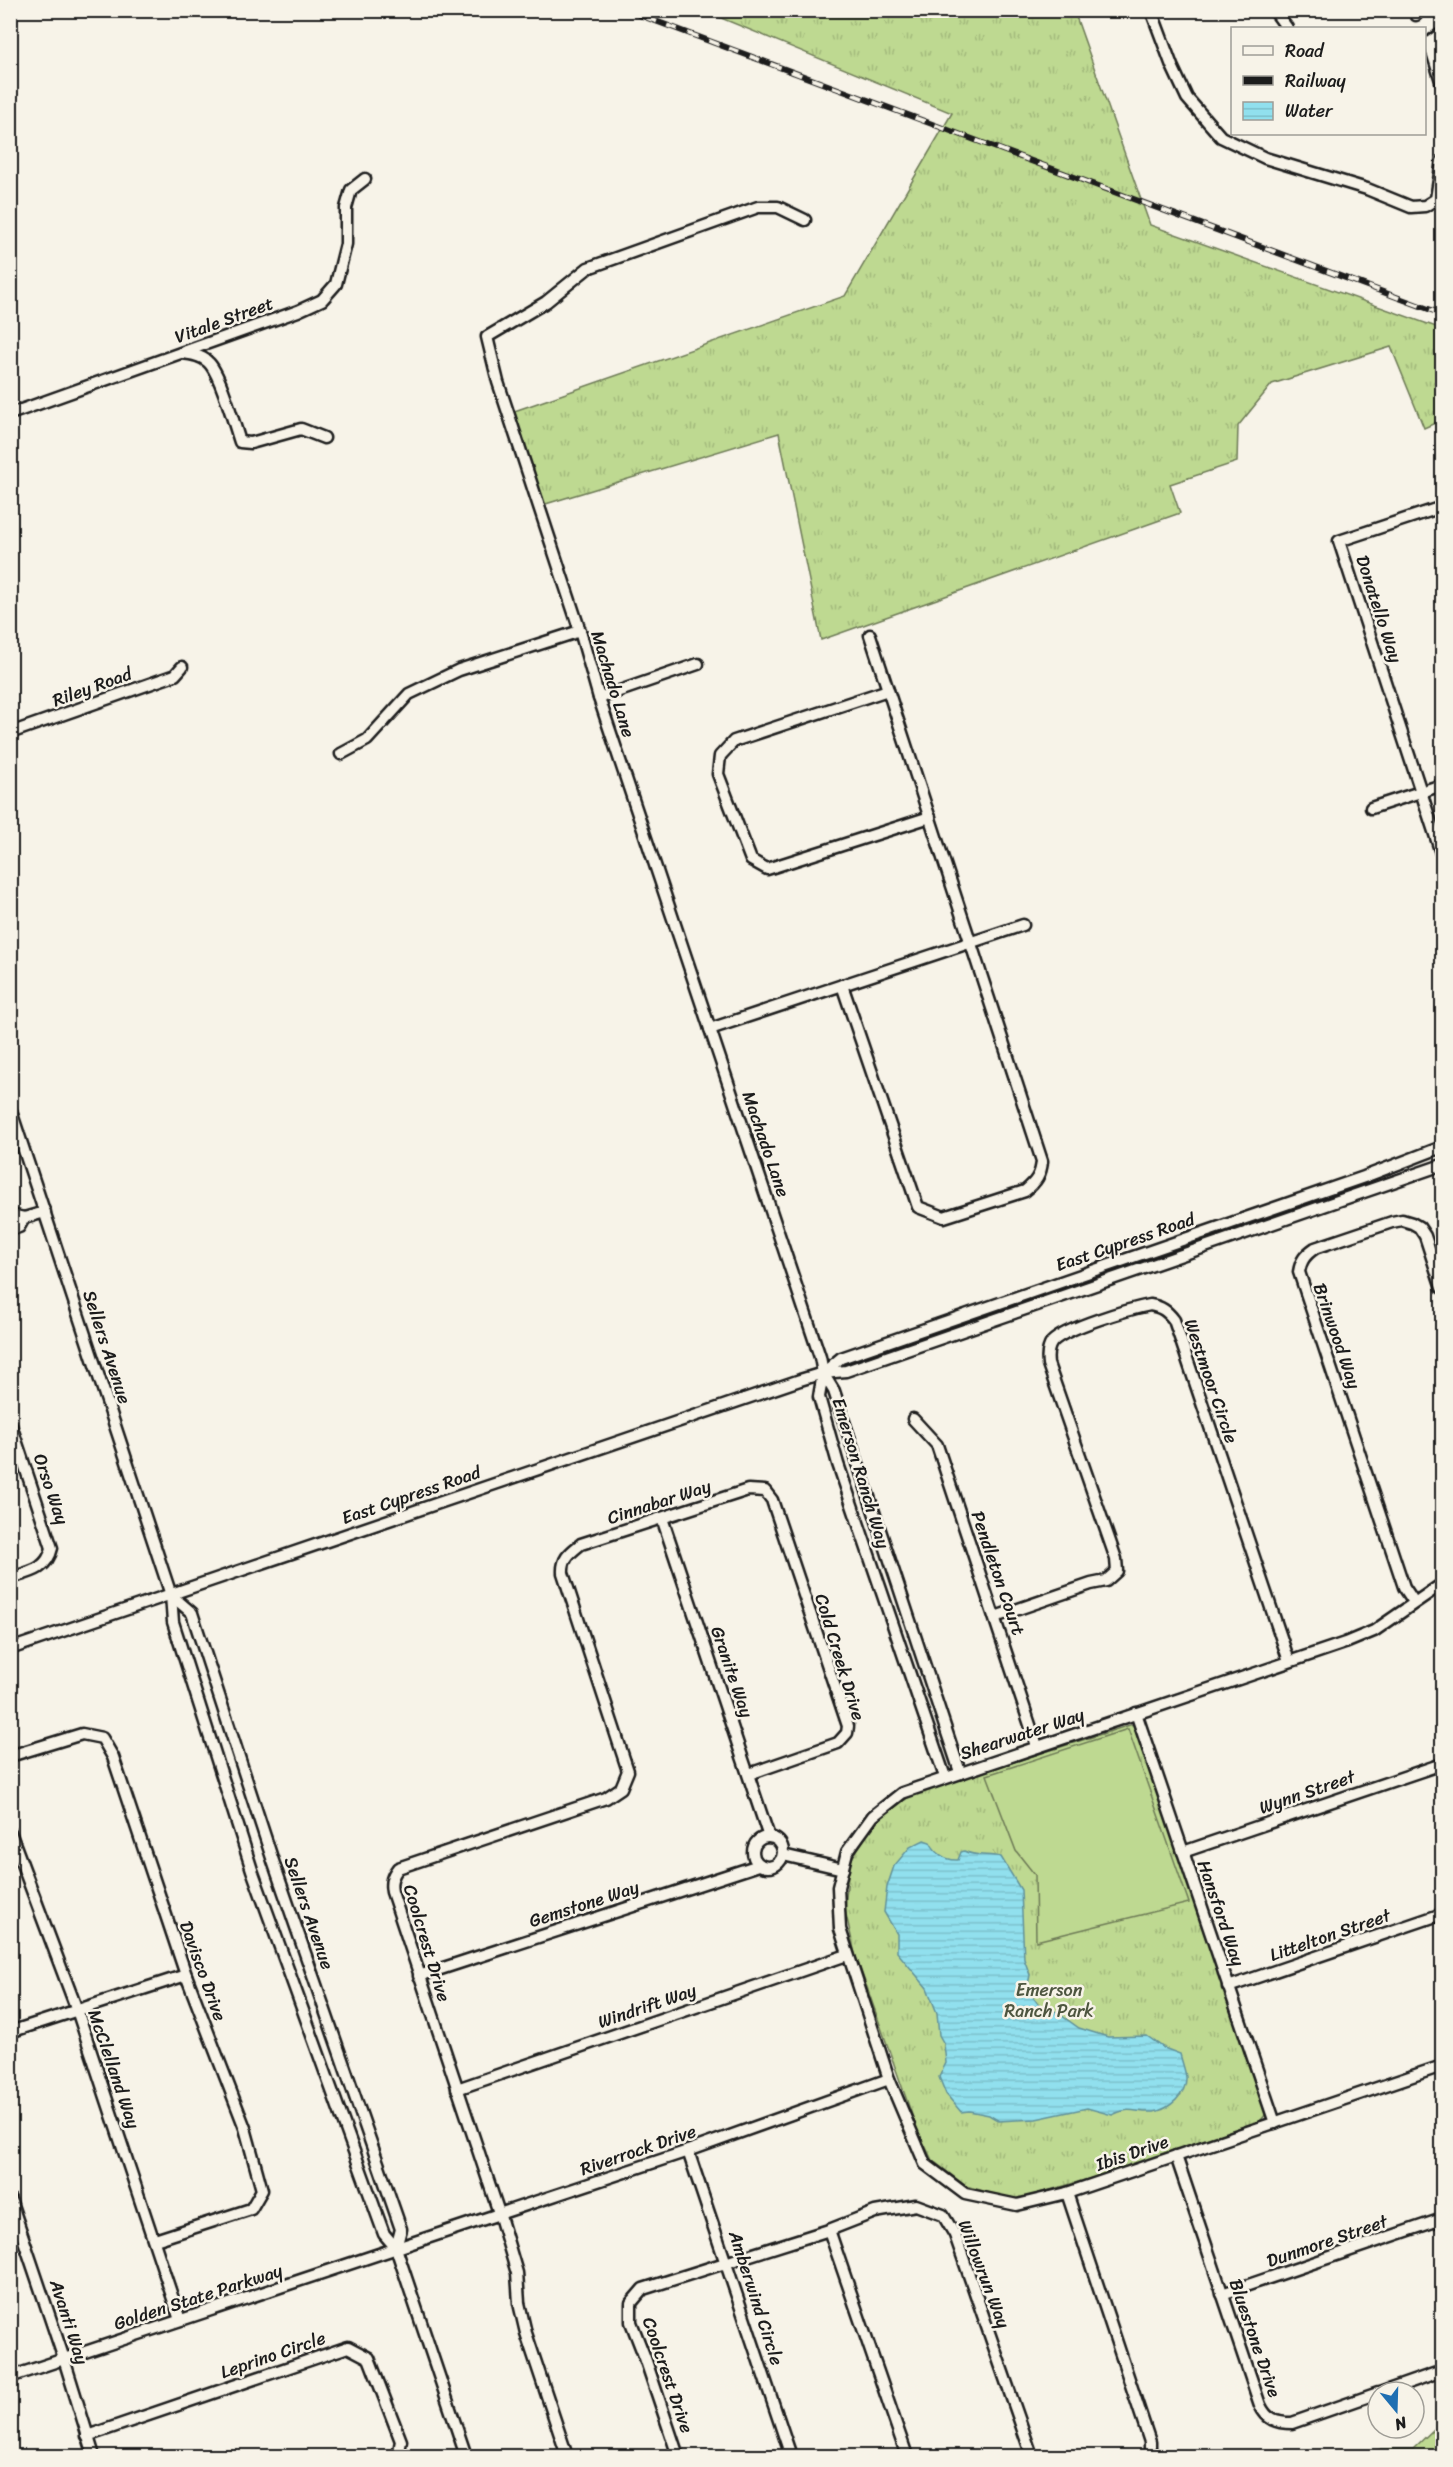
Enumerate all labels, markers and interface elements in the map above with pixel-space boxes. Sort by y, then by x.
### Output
legend [1231,27,1426,135]
text: Road [1285,35,1325,67]
text: Railway [1285,65,1347,97]
text: Water [1285,95,1334,127]
street label: Vitale Street [170,287,278,353]
street label: Donatello Way [1347,551,1412,668]
street label: Machado Lane [582,626,644,742]
street label: Riley Road [48,657,138,716]
street label: Machado Lane [733,1087,799,1201]
street label: East Cypress Road [1051,1203,1200,1281]
street label: Brinwood Way [1304,1279,1370,1394]
street label: Sellers Avenue [74,1286,140,1408]
street label: Westmoor Circle [1175,1314,1247,1448]
street label: Emerson Ranch Way [823,1393,899,1553]
street label: Orso Way [24,1449,78,1530]
street label: East Cypress Road [337,1456,486,1534]
street label: Cinnabar Way [603,1470,716,1534]
street label: Pendleton Court [962,1506,1034,1640]
street label: Cold Creek Drive [806,1590,874,1724]
street label: Granite Way [701,1622,763,1723]
street label: Shearwater Way [956,1699,1089,1769]
street label: Wynn Street [1255,1760,1360,1823]
street label: Sellers Avenue [275,1852,343,1974]
street label: Hansford Way [1188,1856,1254,1971]
street label: Gemstone Way [525,1871,644,1937]
street label: Coolcrest Drive [394,1880,460,2006]
street label: Littelton Street [1265,1899,1396,1971]
street label: Davisco Drive [170,1916,236,2026]
street label: Windrift Way [593,1974,701,2038]
park label: Emerson Ranch Park [1004,1974,1094,2027]
street label: McClelland Way [79,2005,150,2134]
street label: Riverrock Drive [576,2115,700,2185]
street label: Ibis Drive [1090,2126,1173,2181]
street label: Dunmore Street [1262,2205,1393,2277]
street label: Willowrun Way [949,2215,1020,2334]
street label: Amberwind Circle [719,2225,793,2370]
street label: Golden State Parkway [109,2254,287,2339]
street label: Avanti Way [40,2274,98,2369]
street label: Bluestone Drive [1220,2274,1290,2402]
street label: Coolcrest Drive [633,2312,703,2438]
street label: Leprino Circle [216,2322,330,2388]
north arrow [1366,2380,1426,2440]
text: N [1390,2408,1412,2440]

